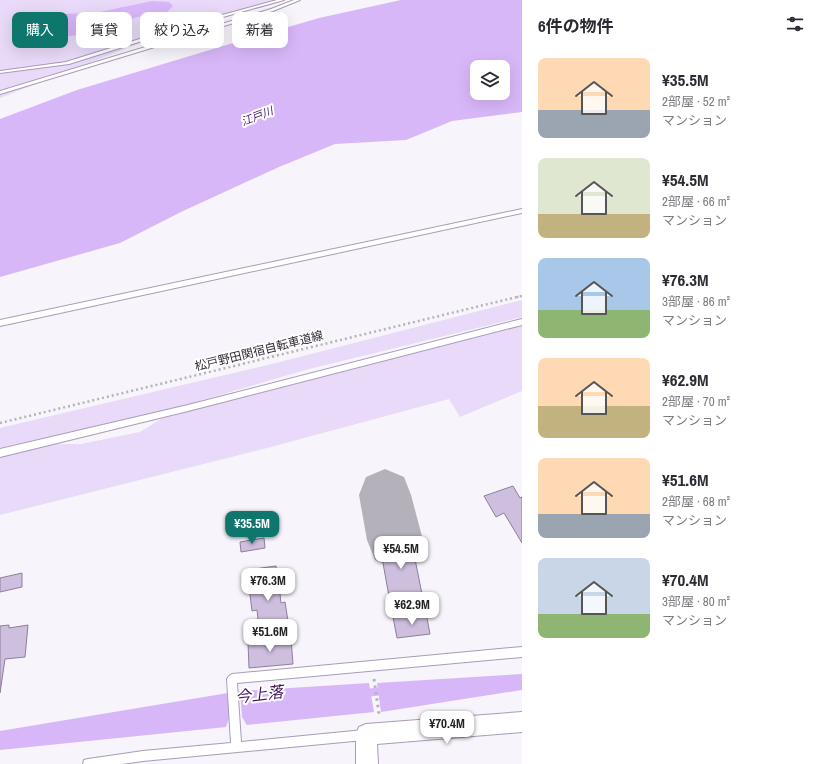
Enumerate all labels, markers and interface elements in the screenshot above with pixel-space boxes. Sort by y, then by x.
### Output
chip: 購入 [12,12,68,48]
chip: 賃貸 [76,12,132,48]
chip: 絞り込み [140,12,224,48]
chip: 新着 [232,12,288,48]
icon: filters [784,13,806,35]
text: 6件の物件 [538,14,614,37]
map controls [470,60,510,100]
button: layers [470,60,510,100]
text: ¥35.5M [662,68,709,91]
icon: home [570,74,618,122]
text: 2部屋 · 52 m² [662,93,730,110]
water label: 江戸川 [239,103,276,128]
text: マンション [662,112,727,129]
text: ¥54.5M [662,168,709,191]
icon: home [570,174,618,222]
text: 2部屋 · 66 m² [662,193,730,210]
text: マンション [662,212,727,229]
text: ¥76.3M [662,268,709,291]
icon: home [570,274,618,322]
text: 3部屋 · 86 m² [662,293,730,310]
text: マンション [662,312,727,329]
street label: 松戸野田関宿自転車道線 [193,327,325,375]
text: ¥62.9M [662,368,709,391]
icon: home [570,374,618,422]
text: 2部屋 · 70 m² [662,393,730,410]
text: マンション [662,412,727,429]
text: ¥51.6M [662,468,709,491]
icon: home [570,474,618,522]
text: 2部屋 · 68 m² [662,493,730,510]
pin: ¥35.5M [219,511,285,545]
text: マンション [662,512,727,529]
text: ¥35.5M [234,515,270,532]
pin: ¥54.5M [368,536,434,570]
text: ¥54.5M [383,540,419,557]
pin: ¥76.3M [235,568,301,602]
text: ¥70.4M [662,568,709,591]
text: ¥76.3M [250,572,286,589]
icon: home [570,574,618,622]
pin: ¥62.9M [379,592,445,626]
text: 3部屋 · 80 m² [662,593,730,610]
text: ¥62.9M [394,596,430,613]
text: マンション [662,612,727,629]
pin: ¥51.6M [237,619,303,653]
text: ¥51.6M [252,623,288,640]
water label: 今上落 [234,680,287,708]
pin: ¥70.4M [414,711,480,745]
text: ¥70.4M [429,715,465,732]

